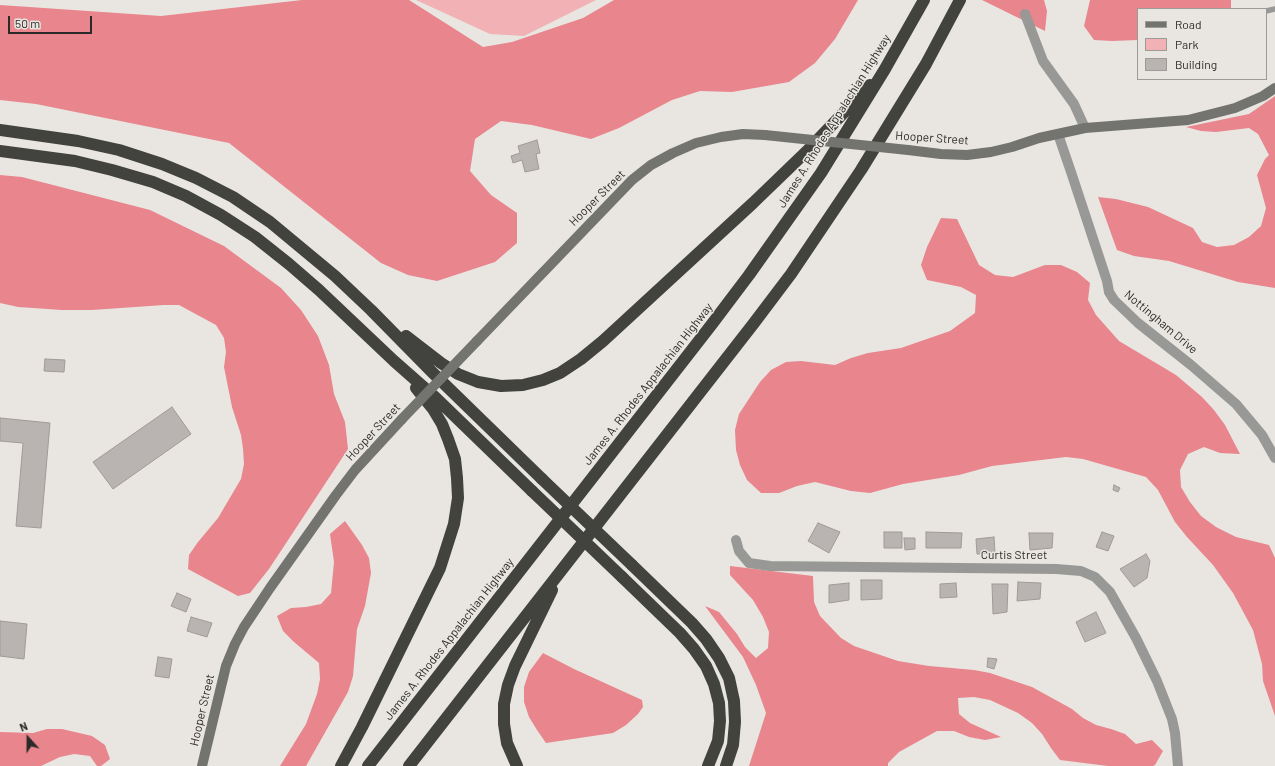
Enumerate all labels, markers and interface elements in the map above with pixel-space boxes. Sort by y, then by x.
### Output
scale bar [10,8,94,34]
legend [1137,8,1267,80]
text: 50 m [15,16,40,30]
text: Road [1175,17,1202,31]
street label: James A. Rhodes Appalachian Highway [774,32,894,210]
text: Park [1175,37,1199,51]
text: Building [1175,57,1217,71]
street label: Hooper Street [895,128,969,148]
street label: Hooper Street [566,167,628,229]
street label: Nottingham Drive [1122,287,1200,357]
street label: James A. Rhodes Appalachian Highway [580,300,716,468]
street label: Hooper Street [343,400,403,464]
street label: Curtis Street [981,548,1047,562]
street label: James A. Rhodes Appalachian Highway [381,555,517,723]
street label: Hooper Street [187,673,217,747]
north arrow [8,718,48,758]
text: N [18,719,29,734]

